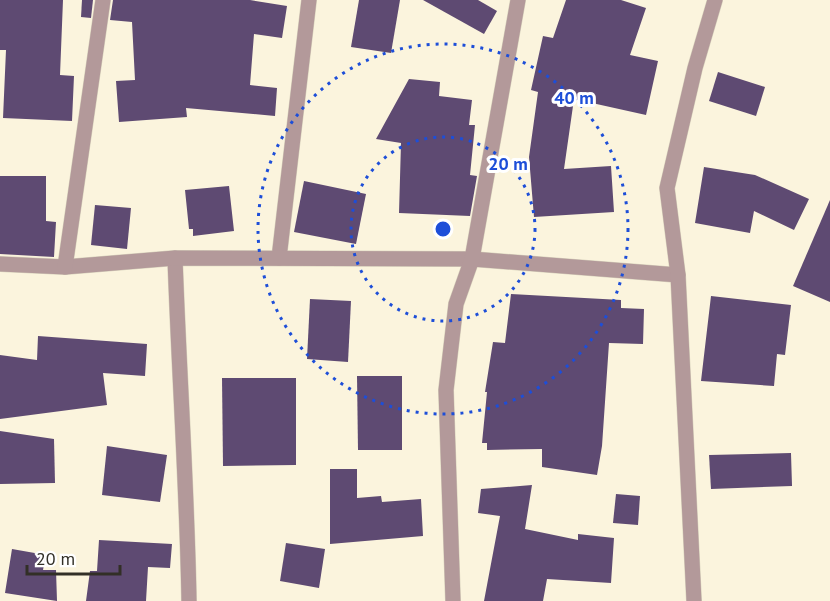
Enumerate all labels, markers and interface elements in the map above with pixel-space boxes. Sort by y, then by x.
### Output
text: 40 m [554,86,594,109]
text: 20 m [488,152,528,175]
centre of rings [433,219,453,239]
scale bar [27,538,120,576]
text: 20 m [36,547,75,570]

